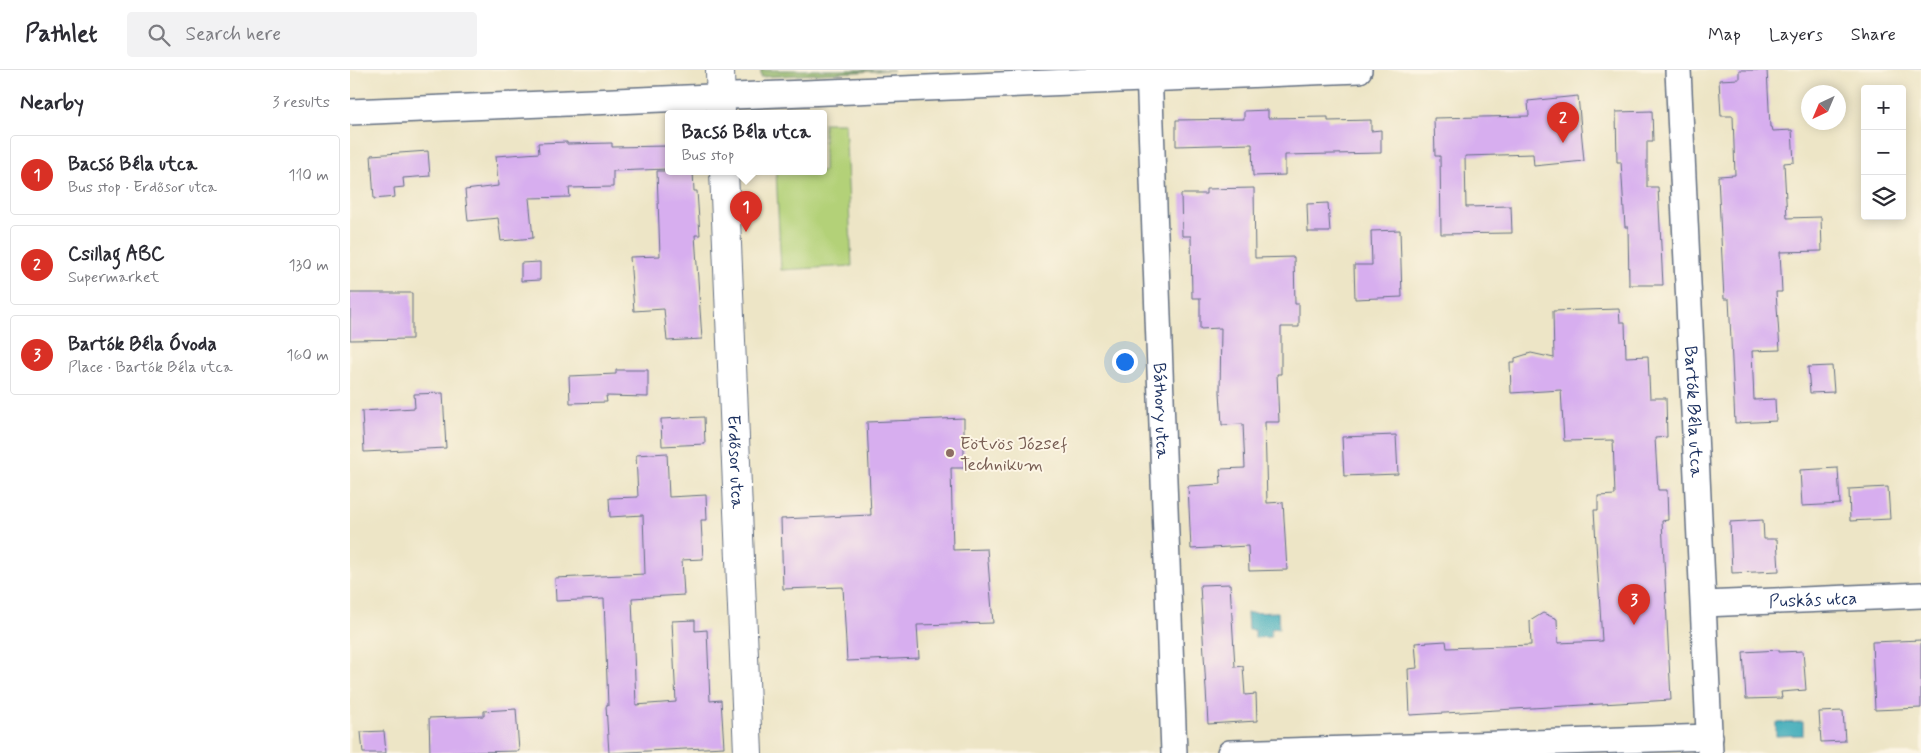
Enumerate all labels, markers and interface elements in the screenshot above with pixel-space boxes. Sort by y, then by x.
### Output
search box [127,12,477,57]
text: Pathlet [25,19,97,50]
icon: search [145,21,173,49]
text: Search here [185,22,281,47]
text: Map [1708,23,1741,47]
text: Layers [1769,23,1823,47]
text: Share [1851,23,1896,47]
north arrow [1801,85,1846,130]
map controls [1861,85,1906,220]
button: + [1861,85,1906,130]
text: Nearby [20,89,84,117]
text: 3 results [272,92,330,113]
pin: 2 [1547,102,1579,143]
popup [665,110,827,175]
text: Bacsó Béla utca [681,120,811,145]
button: − [1861,130,1906,175]
text: Bus stop [681,145,734,166]
text: Bacsó Béla utca [68,152,197,177]
text: 1 [33,165,41,186]
text: 110 m [288,165,329,186]
button: layers [1861,175,1906,220]
text: Bus stop · Erdősor utca [68,177,217,198]
pin: 1 [730,191,762,232]
text: Csillag ABC [68,242,165,267]
text: 2 [33,255,41,276]
text: 130 m [288,255,329,276]
text: Supermarket [68,267,159,288]
text: Bartók Béla Óvoda [68,332,217,357]
text: 3 [33,345,41,366]
text: 160 m [286,345,329,366]
street label: Bartók Béla utca [1678,345,1708,478]
your location [1112,349,1138,375]
text: Place · Bartók Béla utca [68,357,233,378]
street label: Báthory utca [1147,362,1174,460]
street label: Erdősor utca [721,414,749,510]
place label: Eötvös József Technikum [960,432,1067,477]
marker: Eötvös József Technikum [944,447,956,459]
pin: 3 [1618,584,1650,625]
street label: Puskás utca [1768,587,1858,614]

